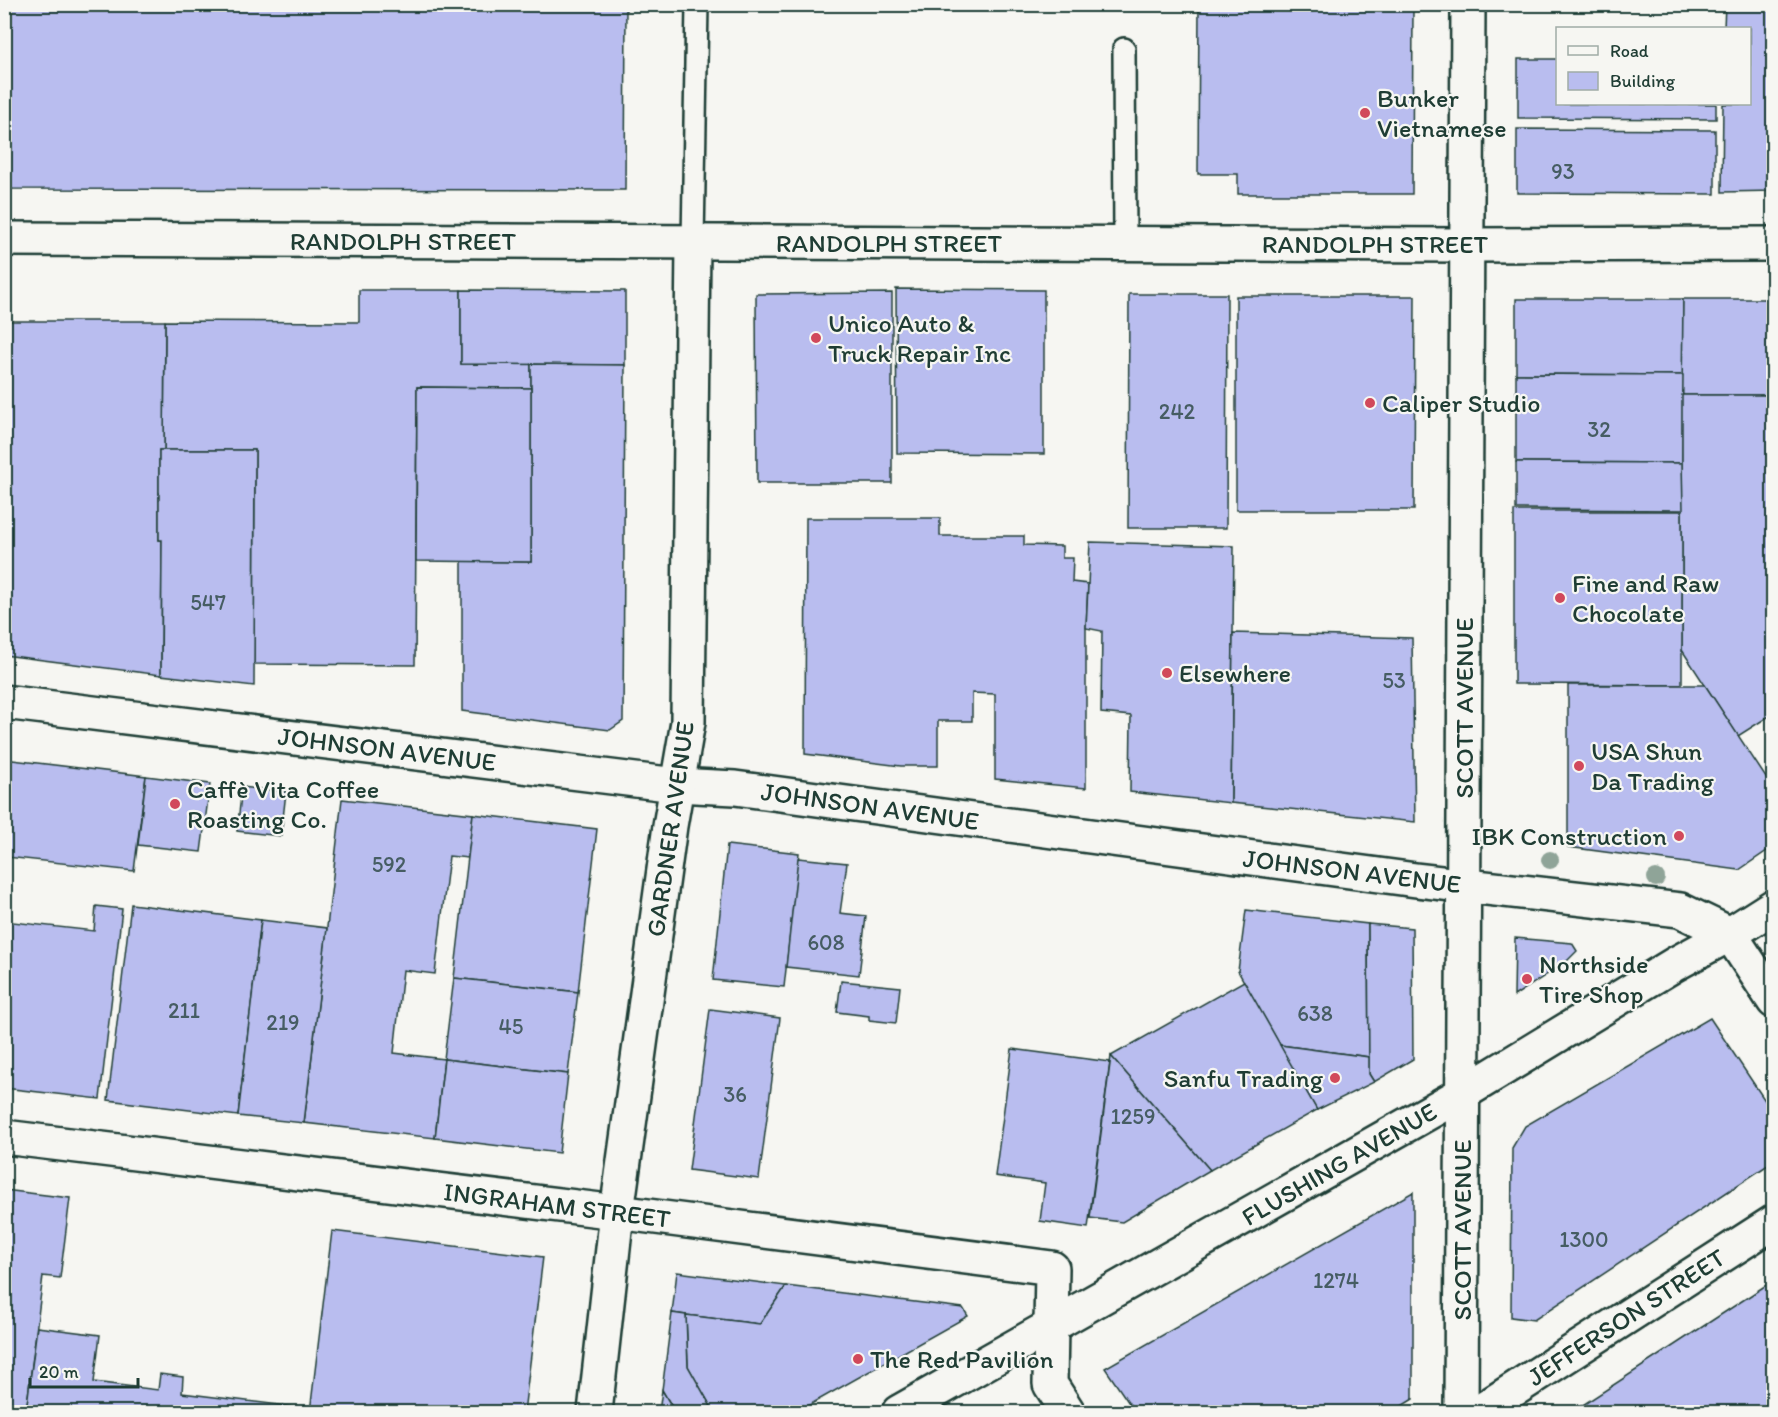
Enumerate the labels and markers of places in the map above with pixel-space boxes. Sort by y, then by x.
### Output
place label: Bunker Vietnamese [1377,82,1507,144]
marker: Bunker Vietnamese [1358,106,1372,120]
place label: Unico Auto & Truck Repair Inc [828,307,1011,369]
marker: Unico Auto & Truck Repair Inc [809,331,823,345]
place label: Caliper Studio [1382,387,1540,419]
marker: Caliper Studio [1363,396,1377,410]
place label: Fine and Raw Chocolate [1572,567,1719,629]
marker: Fine and Raw Chocolate [1553,591,1567,605]
place label: Elsewhere [1179,657,1291,689]
marker: Elsewhere [1160,666,1174,680]
place label: USA Shun Da Trading [1591,735,1715,797]
marker: USA Shun Da Trading [1572,759,1586,773]
place label: Caffè Vita Coffee Roasting Co. [187,773,379,835]
marker: Caffè Vita Coffee Roasting Co. [168,797,182,811]
place label: IBK Construction [1472,820,1667,852]
marker: IBK Construction [1672,829,1686,843]
place label: Northside Tire Shop [1539,948,1648,1010]
marker: Northside Tire Shop [1520,972,1534,986]
place label: Sanfu Trading [1164,1062,1324,1094]
marker: Sanfu Trading [1328,1071,1342,1085]
place label: The Red Pavilion [870,1343,1054,1375]
marker: The Red Pavilion [851,1352,865,1366]

